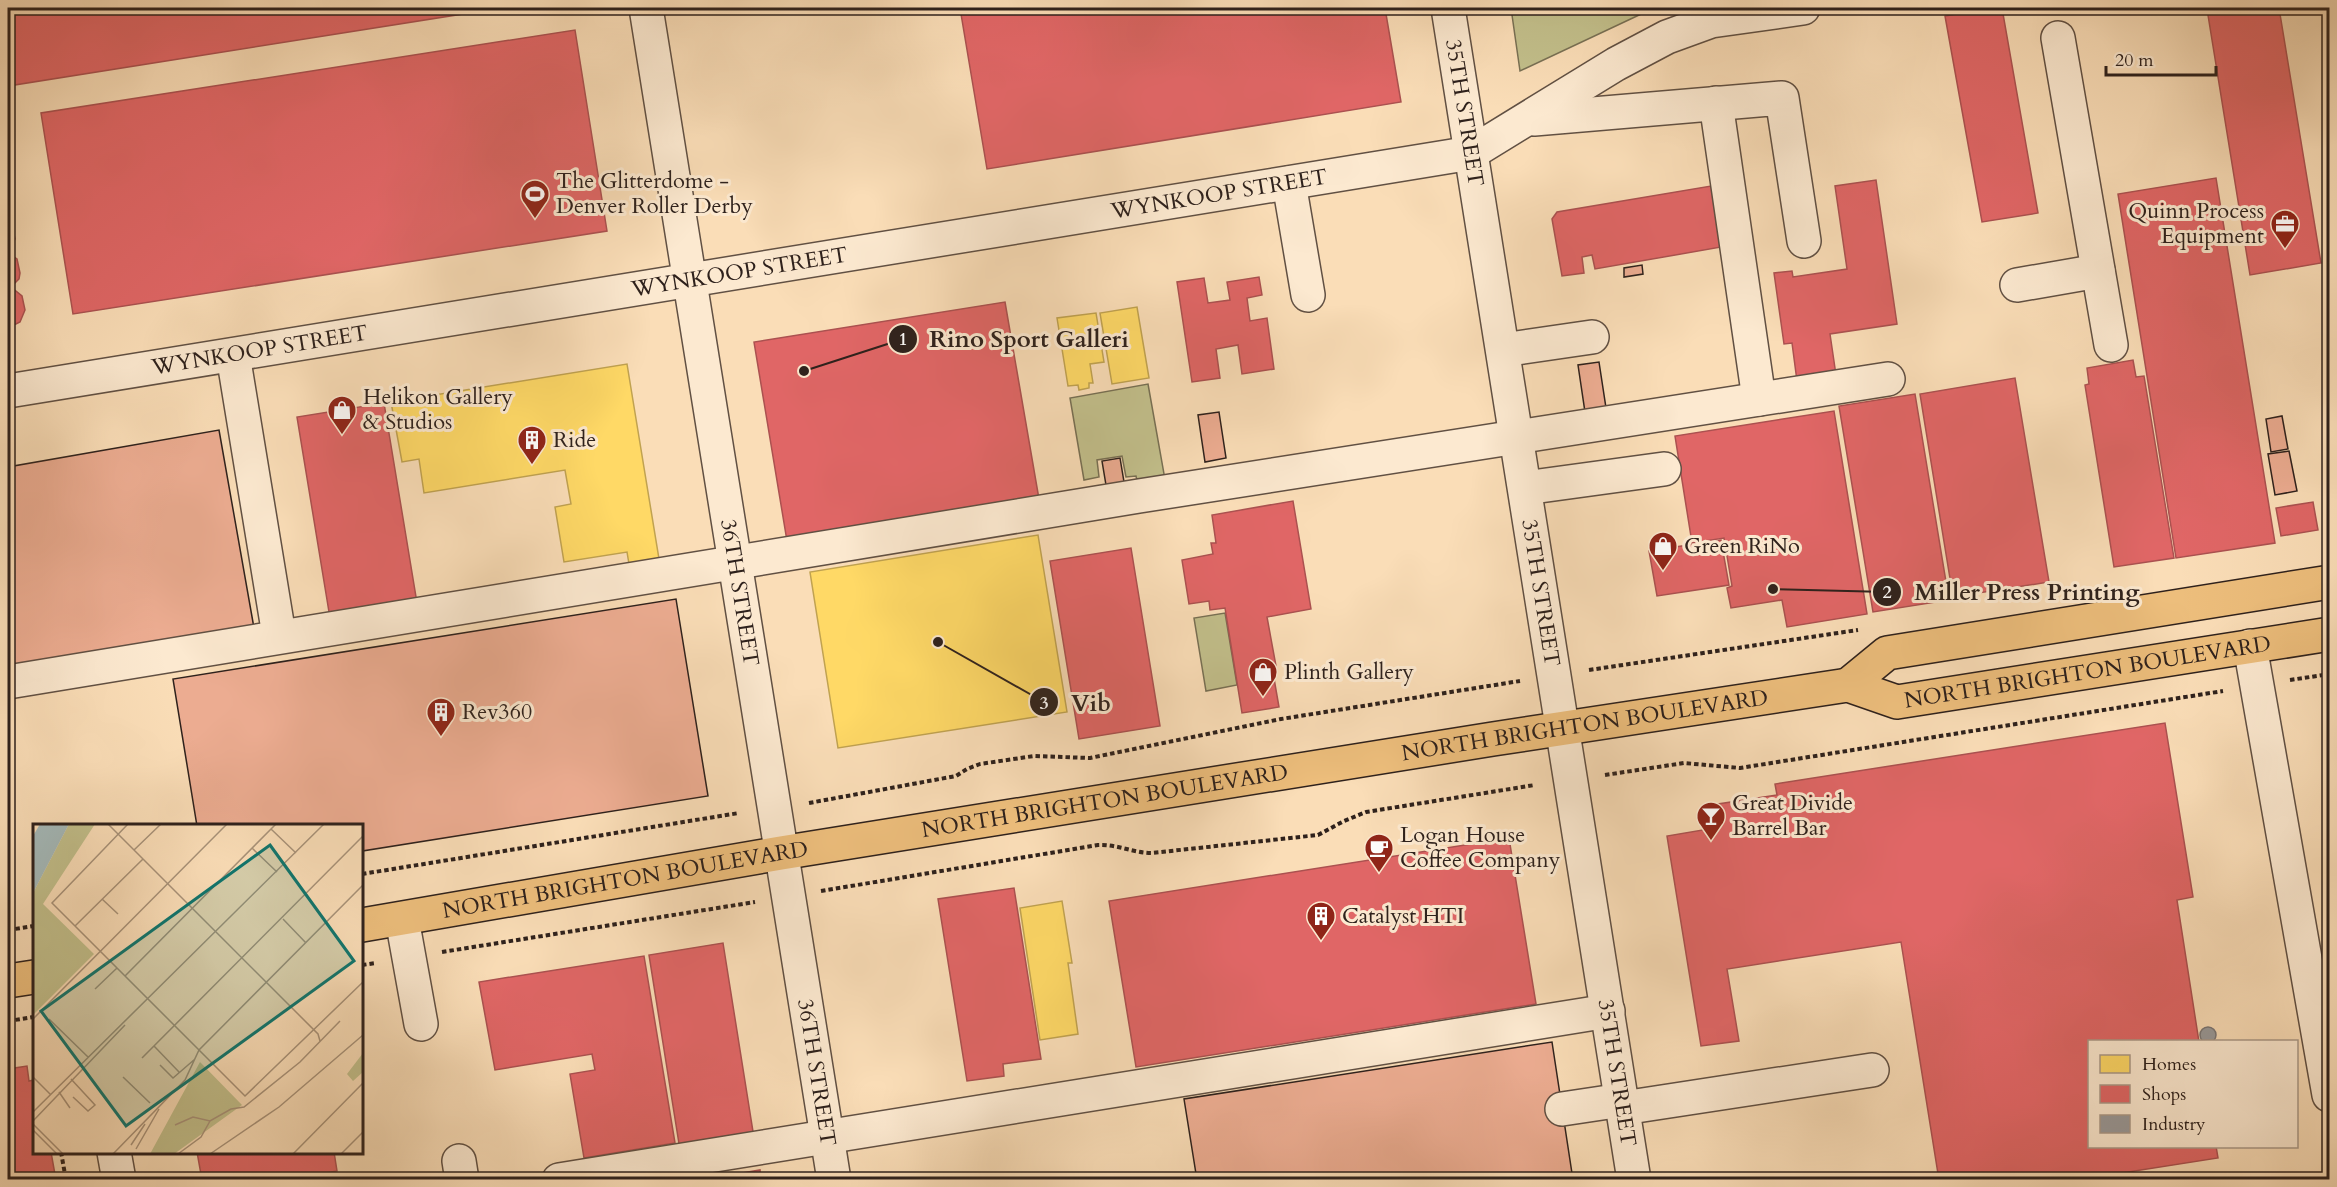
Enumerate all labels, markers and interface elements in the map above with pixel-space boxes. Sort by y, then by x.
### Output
street label: 35TH STREET [1438,37,1491,188]
scale bar [2106,39,2216,77]
text: 20 m [2115,48,2154,73]
street label: WYNKOOP STREET [1108,162,1329,226]
place label: The Glitterdome - Denver Roller Derby [556,166,753,221]
sports icon: The Glitterdome - Denver Roller Derby [519,178,551,220]
place label: Quinn Process Equipment [2128,196,2264,251]
office icon: Quinn Process Equipment [2269,208,2301,250]
street label: WYNKOOP STREET [628,240,850,305]
street label: WYNKOOP STREET [148,318,370,383]
callout: Rino Sport Galleri [888,318,1141,360]
text: Rino Sport Galleri [929,323,1129,356]
text: 1 [898,327,908,352]
place label: Helikon Gallery & Studios [363,382,513,437]
shop icon: Helikon Gallery & Studios [326,394,358,436]
building icon: Ride [516,424,548,466]
place label: Ride [553,425,596,455]
street label: 36TH STREET [713,517,766,668]
street label: 35TH STREET [1514,517,1567,668]
shop icon: Green RiNo [1647,530,1679,572]
place label: Green RiNo [1684,531,1800,561]
callout: Miller Press Printing [1872,571,2152,613]
text: Miller Press Printing [1914,576,2140,609]
text: 2 [1882,580,1892,605]
street label: NORTH BRIGHTON BOULEVARD [1902,629,2273,716]
shop icon: Plinth Gallery [1247,656,1279,698]
place label: Plinth Gallery [1284,657,1414,687]
callout: Vib [1029,681,1123,723]
street label: NORTH BRIGHTON BOULEVARD [1399,682,1770,768]
text: Vib [1071,687,1111,720]
text: 3 [1039,691,1049,716]
building icon: Rev360 [425,696,457,738]
place label: Rev360 [462,697,532,727]
street label: NORTH BRIGHTON BOULEVARD [919,757,1290,845]
place label: Great Divide Barrel Bar [1732,788,1853,843]
bar icon: Great Divide Barrel Bar [1695,800,1727,842]
place label: Logan House Coffee Company [1400,820,1561,875]
inset map [33,824,363,1154]
cafe icon: Logan House Coffee Company [1363,832,1395,874]
street label: NORTH BRIGHTON BOULEVARD [440,834,810,926]
building icon: Catalyst HTI [1305,900,1337,942]
place label: Catalyst HTI [1342,901,1464,931]
street label: 36TH STREET [790,997,843,1148]
street label: 35TH STREET [1590,997,1643,1148]
legend [2088,1040,2298,1148]
text: Homes [2142,1052,2196,1077]
text: Shops [2142,1082,2186,1107]
text: Industry [2142,1112,2206,1137]

